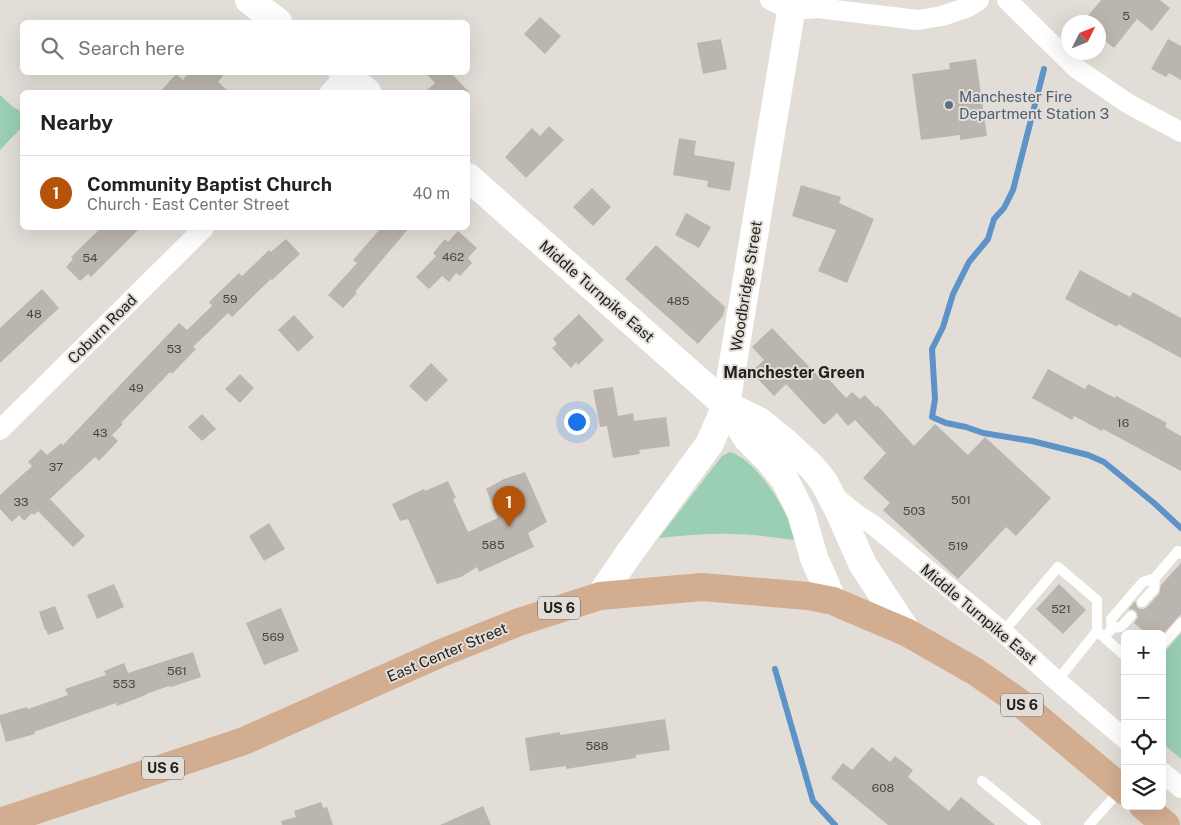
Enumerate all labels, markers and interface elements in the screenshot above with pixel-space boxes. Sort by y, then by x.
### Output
house number: 5 [1122,9,1130,23]
north arrow [1061,15,1106,60]
search box [20,20,470,75]
icon: search [38,34,66,62]
text: Search here [78,37,185,59]
place label: Manchester Fire Department Station 3 [959,88,1109,122]
marker: Manchester Fire Department Station 3 [943,99,955,111]
text: Nearby [40,110,113,135]
text: Community Baptist Church [87,173,332,195]
text: 1 [53,184,59,203]
text: 40 m [412,184,450,203]
text: Church · East Center Street [87,195,289,214]
street label: Woodbridge Street [727,219,765,353]
street label: Middle Turnpike East [536,237,658,345]
house number: 462 [442,250,464,264]
house number: 54 [82,251,98,265]
street label: Coburn Road [64,291,140,367]
house number: 59 [222,292,238,306]
house number: 485 [667,294,690,308]
house number: 48 [26,307,42,321]
house number: 53 [166,342,182,356]
district label: Manchester Green [723,363,865,382]
house number: 49 [128,381,144,395]
your location [564,409,590,435]
house number: 16 [1117,416,1129,430]
house number: 43 [92,426,108,440]
house number: 37 [49,460,63,474]
pin: 1 [493,486,525,527]
house number: 501 [951,493,971,507]
house number: 33 [13,495,29,509]
house number: 503 [903,504,925,518]
house number: 585 [481,538,505,552]
house number: 519 [948,539,968,553]
street label: Middle Turnpike East [918,561,1041,668]
road number: US 6 [538,596,580,620]
house number: 521 [1051,602,1071,616]
street label: East Center Street [384,619,510,685]
house number: 569 [262,630,284,644]
map controls [1121,630,1166,810]
button: + [1121,630,1166,675]
house number: 561 [167,664,187,678]
button: − [1121,675,1166,720]
house number: 553 [113,677,135,691]
road number: US 6 [1001,694,1043,716]
button: locate [1121,720,1166,765]
house number: 588 [585,739,609,753]
road number: US 6 [142,756,184,780]
button: layers [1121,765,1166,810]
house number: 608 [872,781,894,795]

